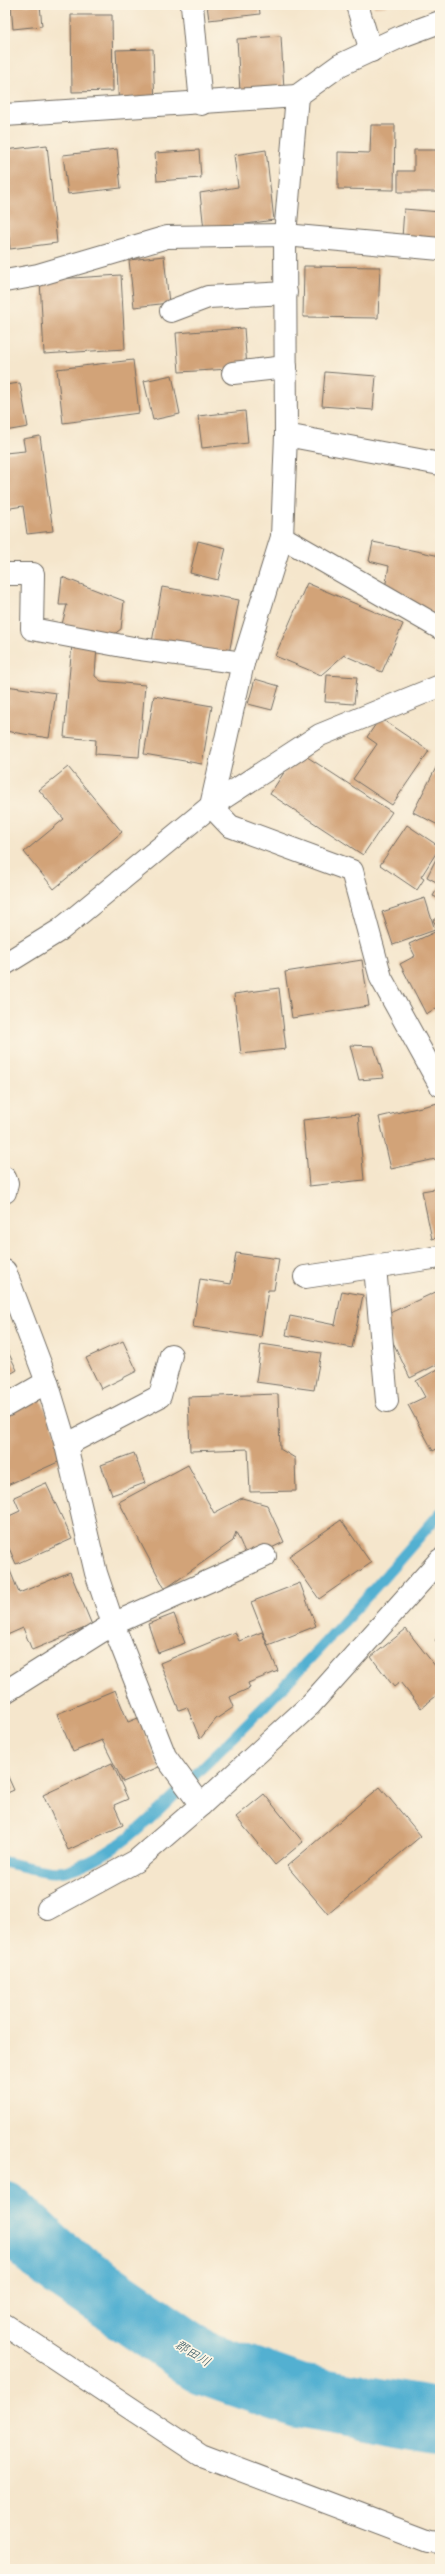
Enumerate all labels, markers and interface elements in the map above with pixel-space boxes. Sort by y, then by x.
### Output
water label: 郡田川 [172,2337,214,2369]

